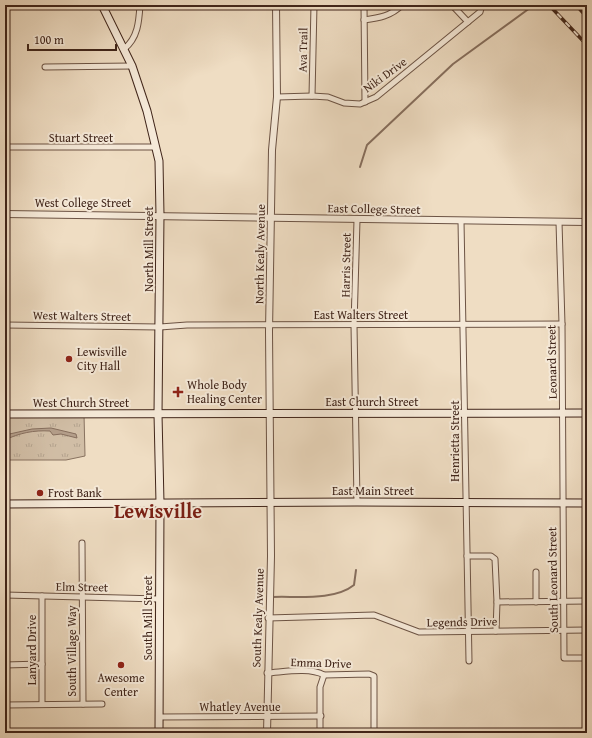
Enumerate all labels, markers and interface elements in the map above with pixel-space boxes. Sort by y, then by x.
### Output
scale bar [28,26,116,52]
street label: Ava Trail [294,27,311,72]
text: 100 m [34,31,64,48]
street label: Niki Drive [359,53,410,96]
street label: Stuart Street [49,129,114,146]
street label: West College Street [35,194,132,211]
street label: East College Street [327,199,421,218]
street label: North Kealy Avenue [250,204,269,304]
street label: North Mill Street [140,206,157,292]
street label: Harris Street [336,232,355,297]
street label: West Walters Street [33,306,132,325]
street label: East Walters Street [314,306,409,323]
street label: Leonard Street [542,324,561,399]
place label: Lewisville City Hall [77,343,127,374]
marker: Lewisville City Hall [64,354,74,364]
place label: Whole Body Healing Center [187,376,262,407]
marker: Whole Body Healing Center [172,386,184,398]
street label: East Church Street [326,393,419,410]
street label: West Church Street [33,394,130,411]
street label: Henrietta Street [446,400,463,482]
street label: East Main Street [332,482,415,499]
place label: Frost Bank [48,484,103,501]
marker: Frost Bank [35,488,45,498]
district label: Lewisville [114,496,202,525]
street label: South Leonard Street [543,526,562,633]
street label: South Kealy Avenue [247,568,268,668]
street label: South Mill Street [139,575,156,661]
street label: Elm Street [56,578,109,595]
street label: South Village Way [63,605,80,697]
street label: Legends Drive [427,612,498,631]
street label: Lanyard Drive [23,614,40,685]
street label: Emma Drive [290,653,352,672]
marker: Awesome Center [116,660,126,670]
place label: Awesome Center [97,669,145,700]
street label: Whatley Avenue [199,698,281,715]

